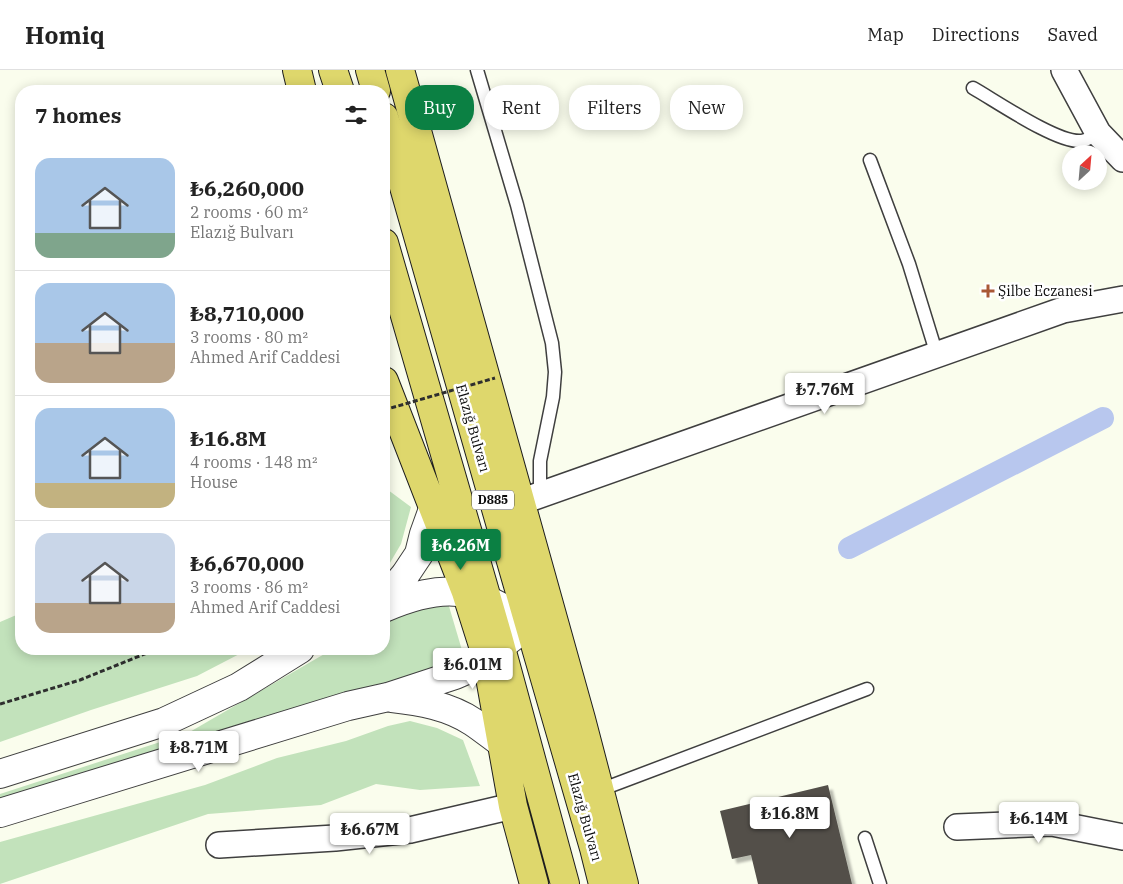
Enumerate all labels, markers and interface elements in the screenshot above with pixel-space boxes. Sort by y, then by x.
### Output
text: Homiq [25,19,105,51]
text: Map [867,23,904,46]
text: Directions [932,23,1020,46]
text: Saved [1048,23,1098,46]
chip: Buy [405,85,474,130]
chip: Rent [484,85,559,130]
chip: Filters [569,85,660,130]
chip: New [670,85,743,130]
text: 7 homes [35,101,121,129]
icon: filters [342,101,370,129]
north arrow [1062,145,1108,190]
map controls [1062,145,1107,190]
text: ₺6,260,000 [190,174,304,202]
icon: home [75,178,135,238]
text: 2 rooms · 60 m² [190,202,308,222]
text: Elazığ Bulvarı [190,222,294,242]
place label: Şilbe Eczanesi [998,282,1093,300]
marker: Şilbe Eczanesi [982,285,994,297]
text: ₺8,710,000 [190,299,304,327]
icon: home [75,303,135,363]
text: 3 rooms · 80 m² [190,327,308,347]
text: Ahmed Arif Caddesi [190,347,340,367]
pin: ₺7.76M [784,372,866,415]
text: ₺7.76M [796,379,854,399]
street label: Elazığ Bulvarı [452,382,494,474]
text: ₺16.8M [190,424,267,452]
icon: home [75,428,135,488]
text: 4 rooms · 148 m² [190,452,318,472]
text: House [190,472,238,492]
road number: D885 [472,490,514,510]
pin: ₺6.26M [420,528,502,571]
text: ₺6.26M [432,535,490,555]
text: ₺6,670,000 [190,549,304,577]
icon: home [75,553,135,613]
text: 3 rooms · 86 m² [190,577,308,597]
text: Ahmed Arif Caddesi [190,597,340,617]
pin: ₺6.01M [432,648,514,690]
text: ₺6.01M [444,654,502,674]
pin: ₺8.71M [158,730,240,773]
text: ₺8.71M [170,737,228,757]
street label: Elazığ Bulvarı [564,771,606,863]
pin: ₺16.8M [749,796,831,839]
pin: ₺6.14M [998,802,1080,844]
text: ₺16.8M [761,803,819,823]
text: ₺6.14M [1010,808,1068,828]
pin: ₺6.67M [329,812,411,855]
text: ₺6.67M [341,819,399,839]

